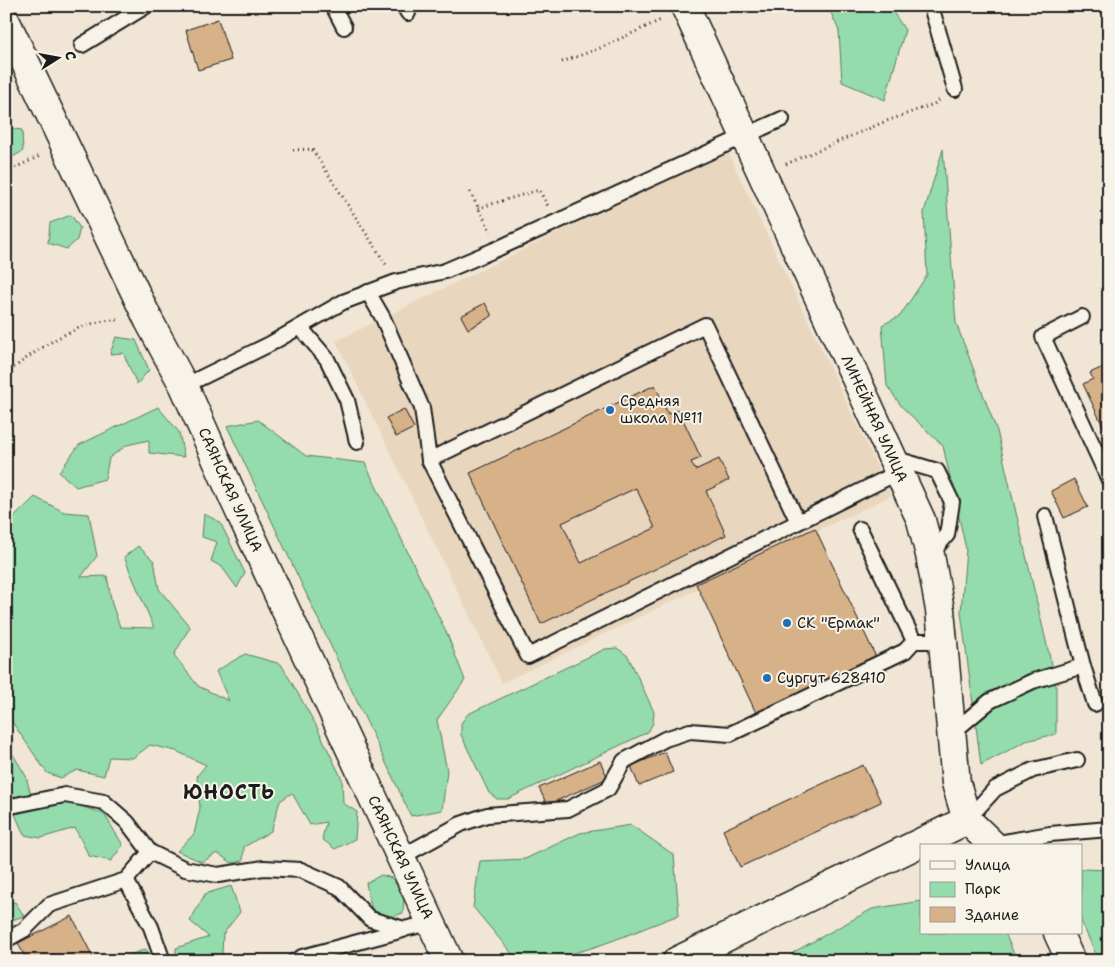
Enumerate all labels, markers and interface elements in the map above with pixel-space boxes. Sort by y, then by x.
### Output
north arrow [32,32,82,82]
text: С [61,50,80,61]
street label: ЛИНЕЙНАЯ УЛИЦА [837,352,912,486]
place label: Средняя школа №11 [620,391,703,428]
marker: Средняя школа №11 [604,404,616,416]
street label: САЯНСКАЯ УЛИЦА [194,425,267,555]
place label: СК "Ермак" [797,613,880,633]
marker: СК "Ермак" [781,617,793,629]
place label: Сургут 628410 [777,668,886,688]
marker: Сургут 628410 [761,672,773,684]
district label: ЮНОСТЬ [183,779,275,805]
street label: САЯНСКАЯ УЛИЦА [363,792,438,923]
legend [920,844,1082,934]
text: Улица [965,855,1011,875]
text: Парк [965,879,1001,899]
text: Здание [965,905,1019,925]

